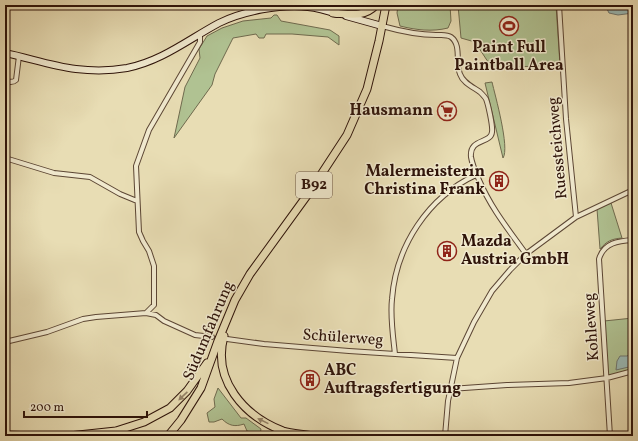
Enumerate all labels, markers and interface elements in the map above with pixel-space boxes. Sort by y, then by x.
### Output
sports icon: Paint Full Paintball Area [498,15,520,37]
place label: Paint Full Paintball Area [454,37,564,77]
street label: Ruessteichweg [543,96,573,200]
place label: Hausmann [350,100,433,122]
supermarket icon: Hausmann [436,100,458,122]
place label: Malermeisterin Christina Frank [364,161,485,201]
building icon: Malermeisterin Christina Frank [488,170,510,192]
road number: B92 [296,172,332,198]
place label: Mazda Austria GmbH [461,231,569,271]
building icon: Mazda Austria GmbH [436,240,458,262]
street label: Südumfahrung [178,278,240,384]
street label: Kohleweg [579,292,605,362]
street label: Schülerweg [302,324,384,352]
place label: ABC Auftragsfertigung [324,360,461,400]
building icon: ABC Auftragsfertigung [299,369,321,391]
one-way arrow [178,391,188,400]
scale bar [24,393,147,419]
text: 200 m [30,400,64,416]
one-way arrow [257,418,269,424]

